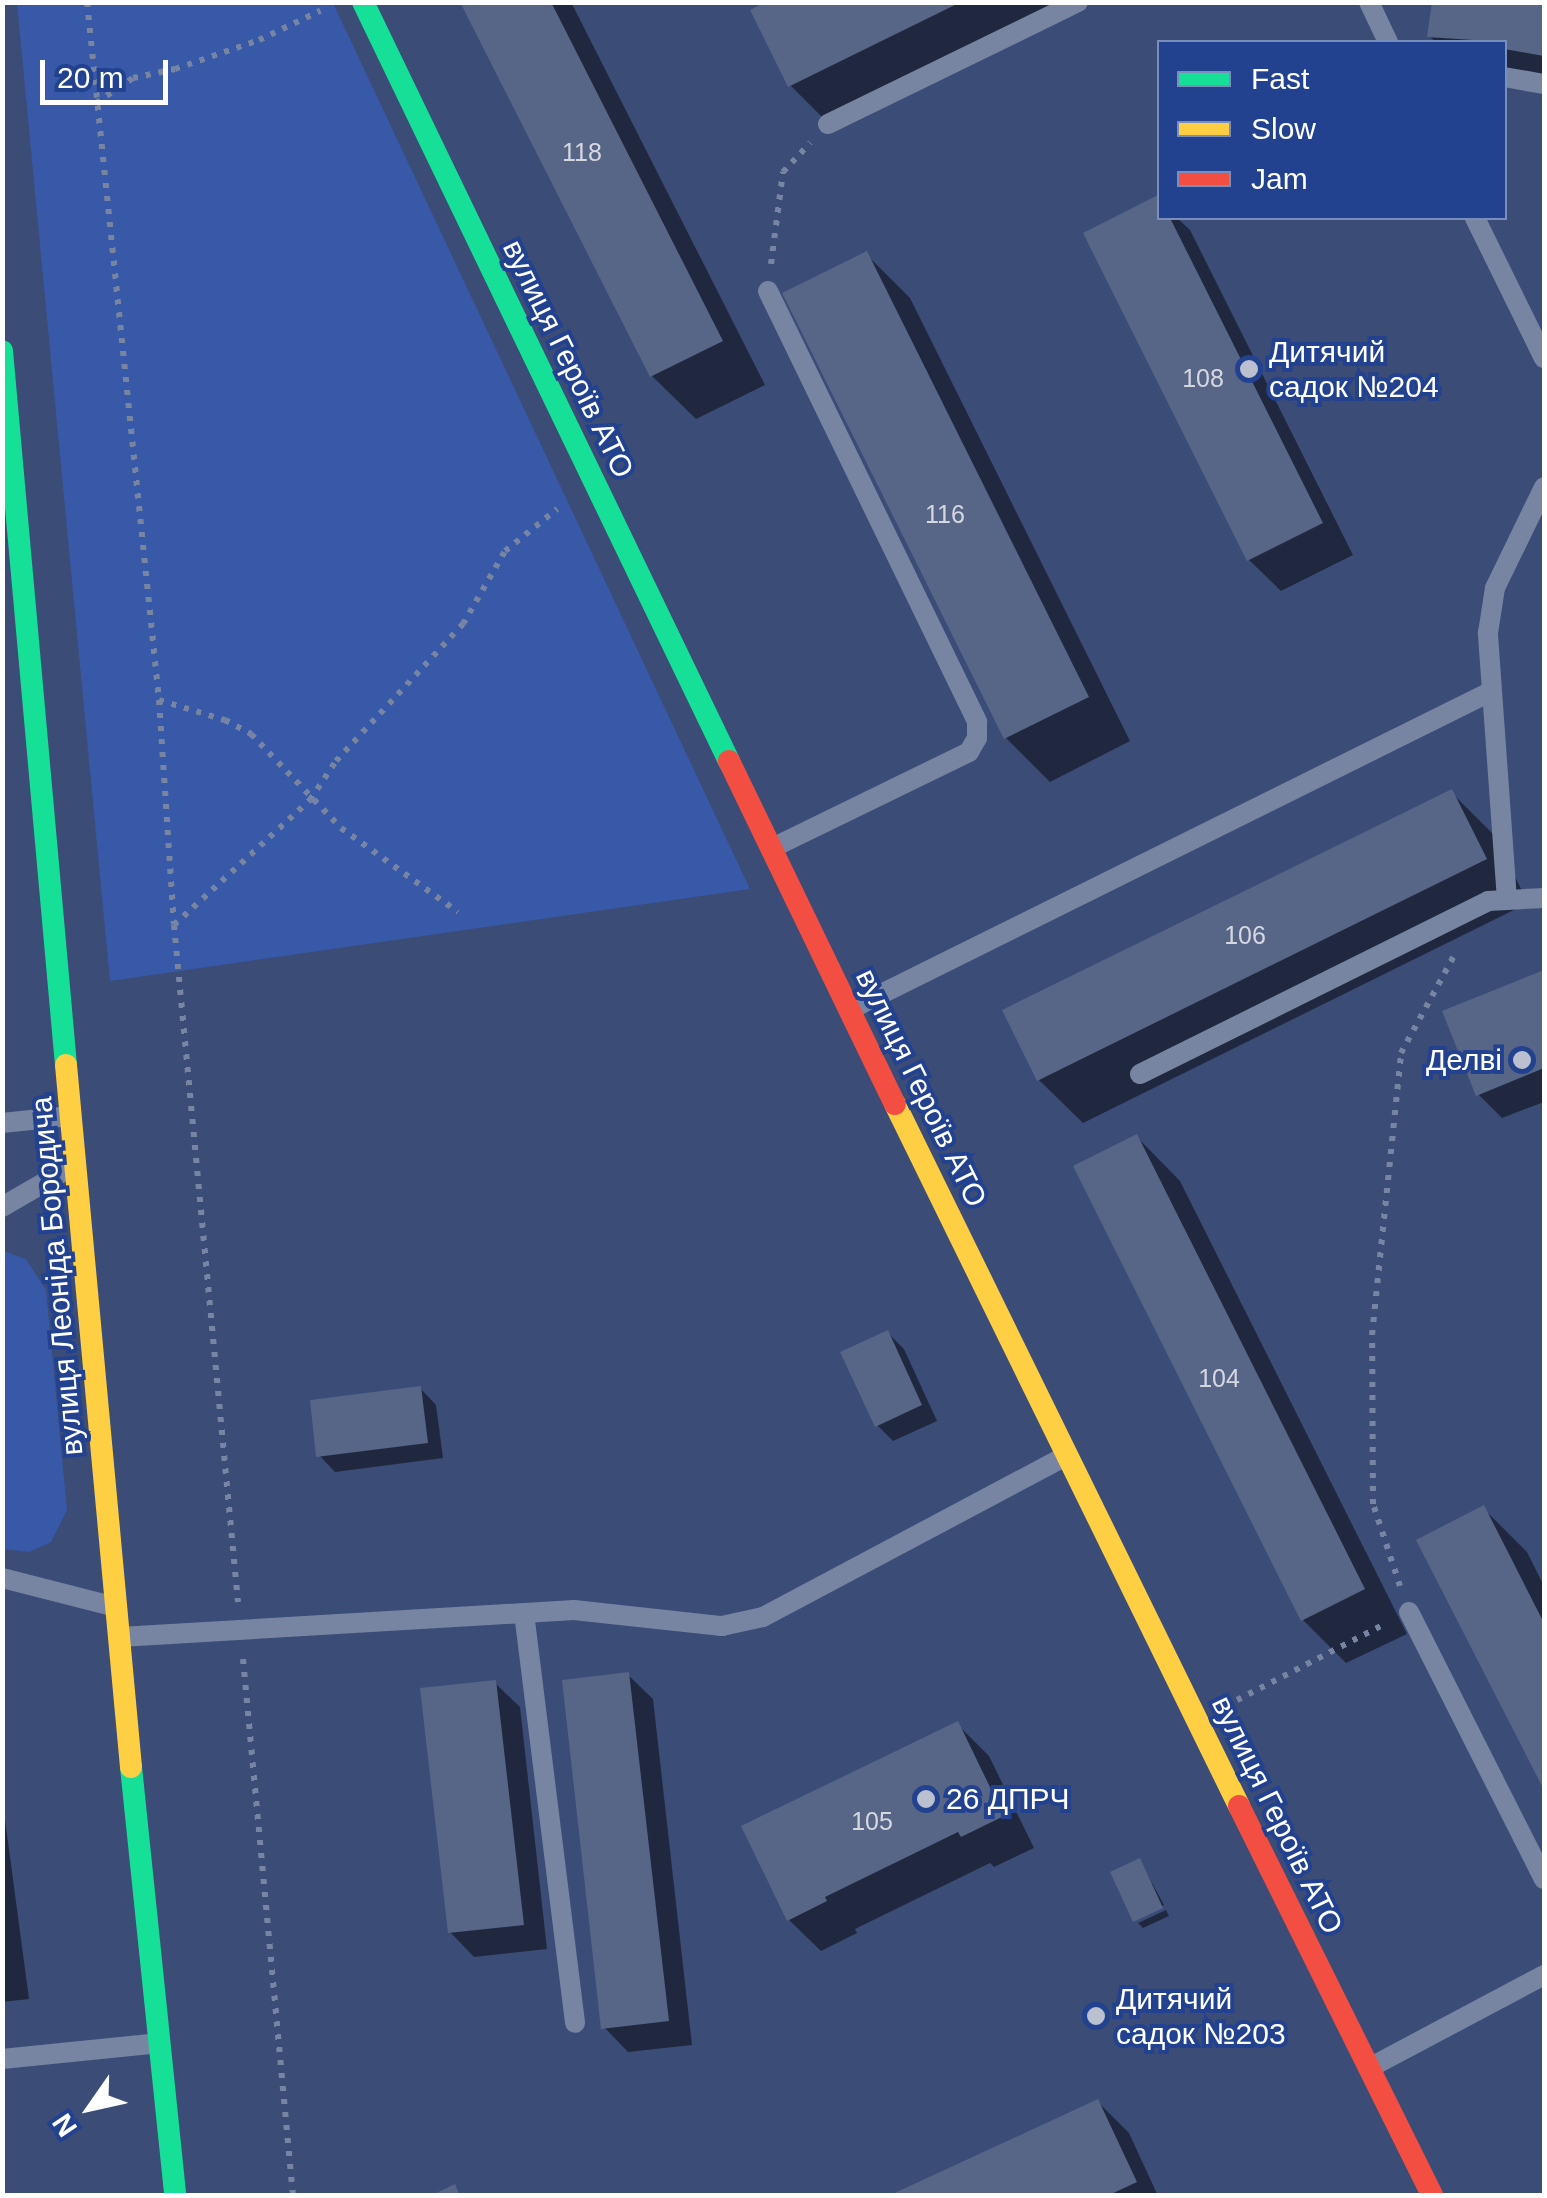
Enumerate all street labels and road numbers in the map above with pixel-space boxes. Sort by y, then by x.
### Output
street label: вулиця Героїв АТО [495,234,641,484]
street label: вулиця Героїв АТО [848,963,994,1213]
street label: вулиця Леоніда Бородича [23,1095,91,1457]
street label: вулиця Героїв АТО [1204,1690,1350,1940]

